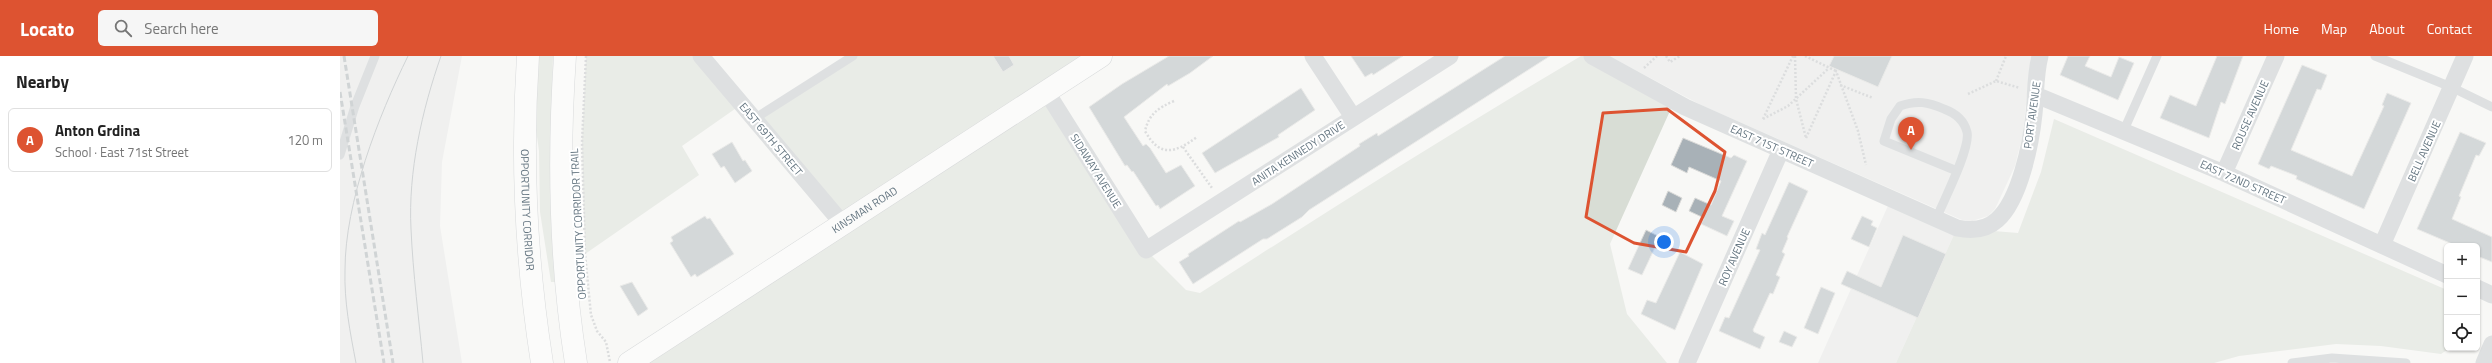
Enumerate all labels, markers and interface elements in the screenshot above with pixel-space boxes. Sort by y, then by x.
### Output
search box [98,10,378,46]
text: Locato [20,14,74,43]
icon: search [112,17,134,39]
text: Search here [144,17,219,40]
text: Home [2264,18,2299,39]
text: Map [2321,18,2347,39]
text: About [2369,18,2405,39]
text: Contact [2427,18,2472,39]
text: Nearby [16,69,69,95]
street label: ROUSE AVENUE [2227,78,2273,152]
street label: PORT AVENUE [2019,80,2045,150]
street label: EAST 69TH STREET [736,99,807,179]
street label: ANITA KENNEDY DRIVE [1248,117,1348,189]
pin: A [1898,117,1924,150]
street label: BELL AVENUE [2403,118,2445,184]
text: Anton Grdina [55,119,140,142]
street label: EAST 71ST STREET [1728,120,1816,172]
text: A [26,130,34,150]
text: 120 m [287,130,323,150]
street label: SIDAWAY AVENUE [1067,131,1125,211]
text: School · East 71st Street [55,142,189,162]
street label: OPPORTUNITY CORRIDOR TRAIL [566,147,590,300]
street label: OPPORTUNITY CORRIDOR [517,149,539,272]
street label: EAST 72ND STREET [2198,156,2289,208]
street label: KINSMAN ROAD [828,182,901,237]
street label: ROY AVENUE [1714,226,1754,288]
your location [1654,232,1674,252]
map controls [2444,243,2480,351]
button: + [2444,243,2480,279]
button: − [2444,279,2480,315]
button: locate [2444,315,2480,351]

